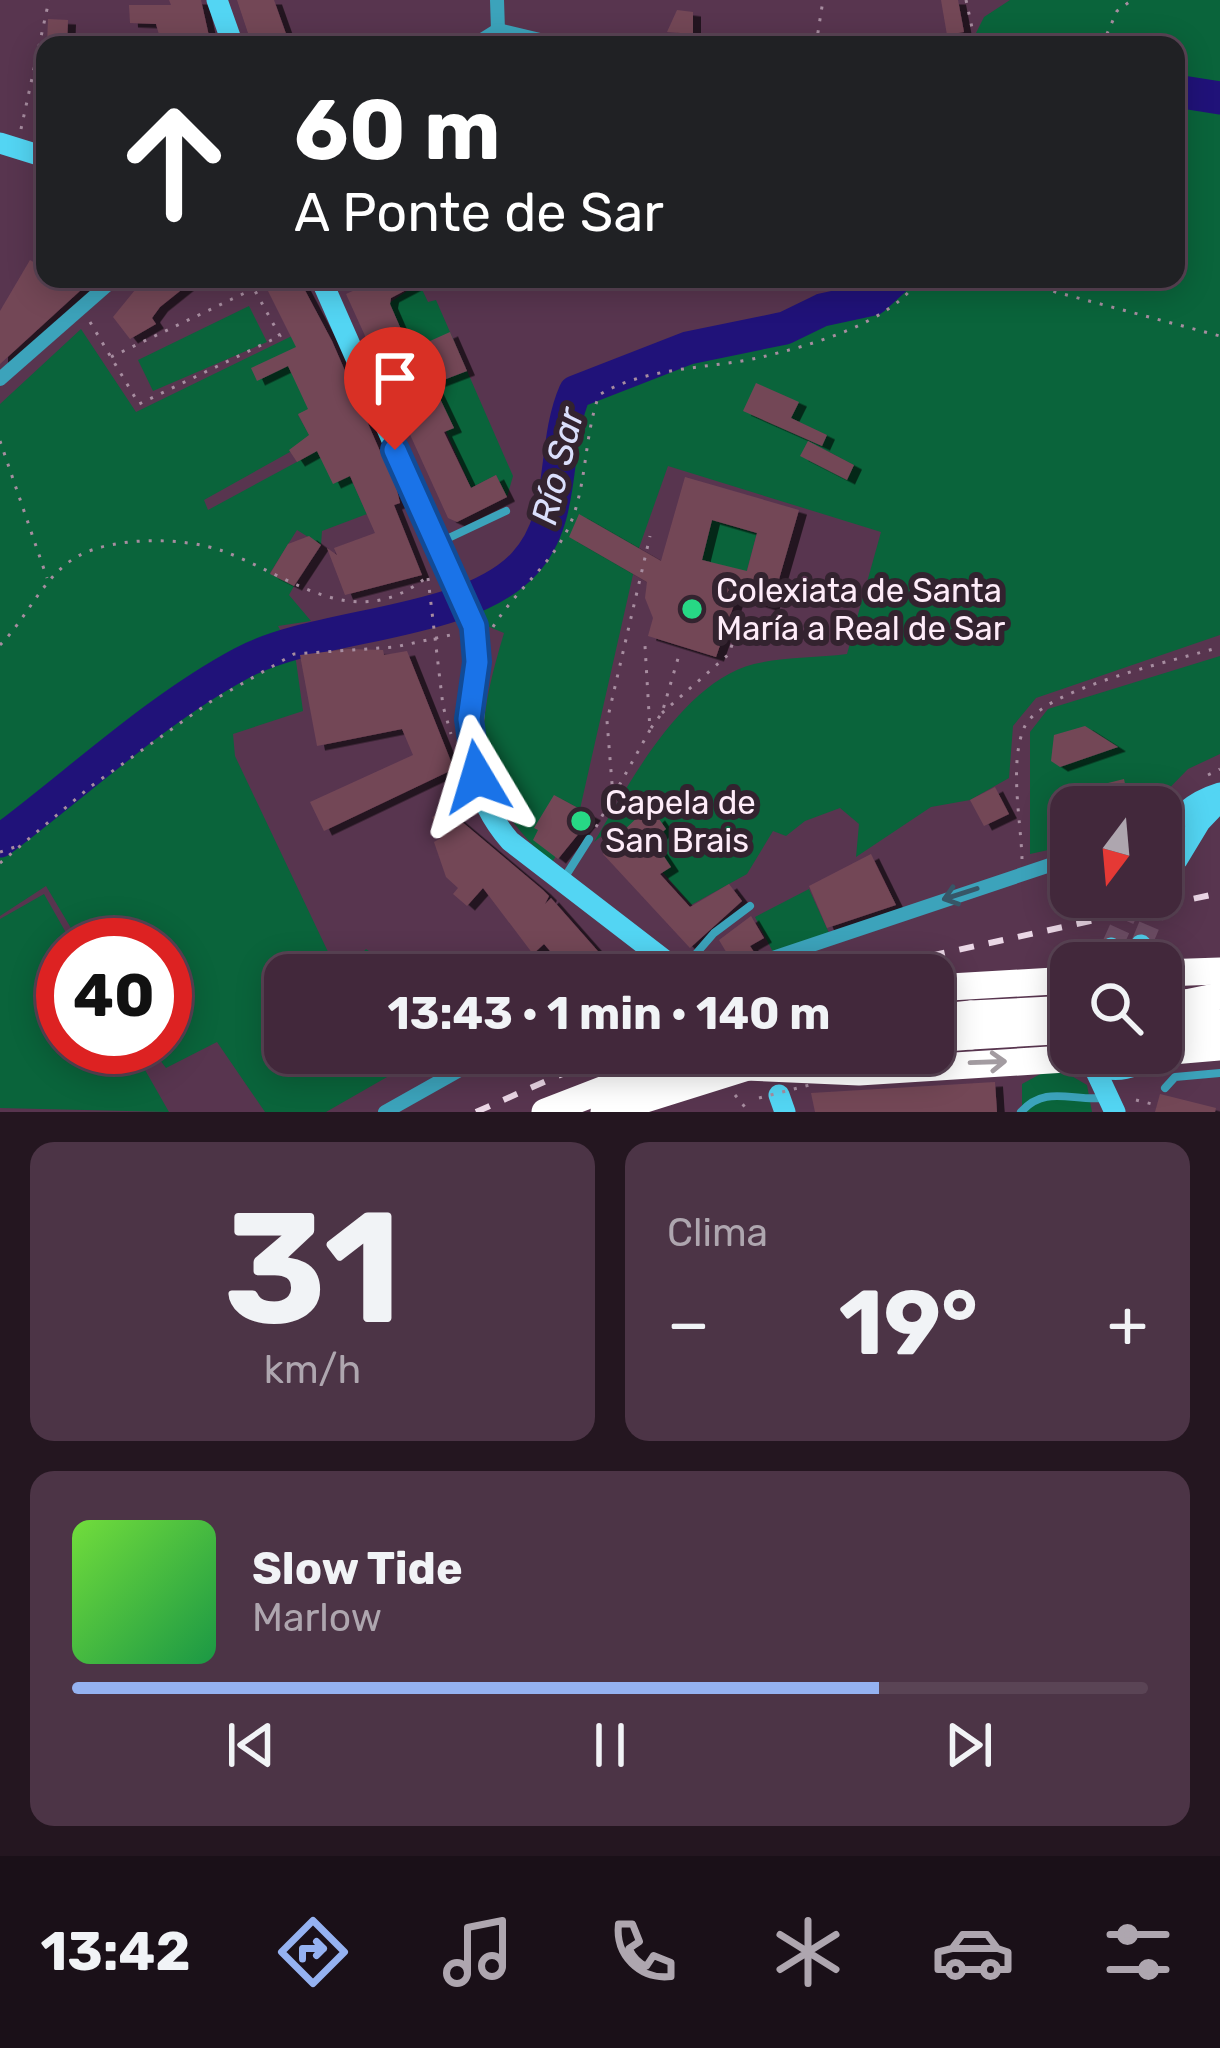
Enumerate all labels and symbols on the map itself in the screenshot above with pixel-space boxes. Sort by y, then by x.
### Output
pin [344,327,446,450]
water label: Río Sar [522,402,593,529]
place label: Colexiata de Santa María a Real de Sar [716,571,1006,648]
marker: Colexiata de Santa María a Real de Sar [679,596,705,622]
position arrow [414,714,540,840]
place label: Capela de San Brais [605,783,756,860]
north arrow [1050,786,1182,918]
marker: Capela de San Brais [568,808,594,834]
one-way arrow [942,885,980,907]
speed limit sign: 40 [36,918,192,1074]
one-way arrow [968,1051,1007,1074]

